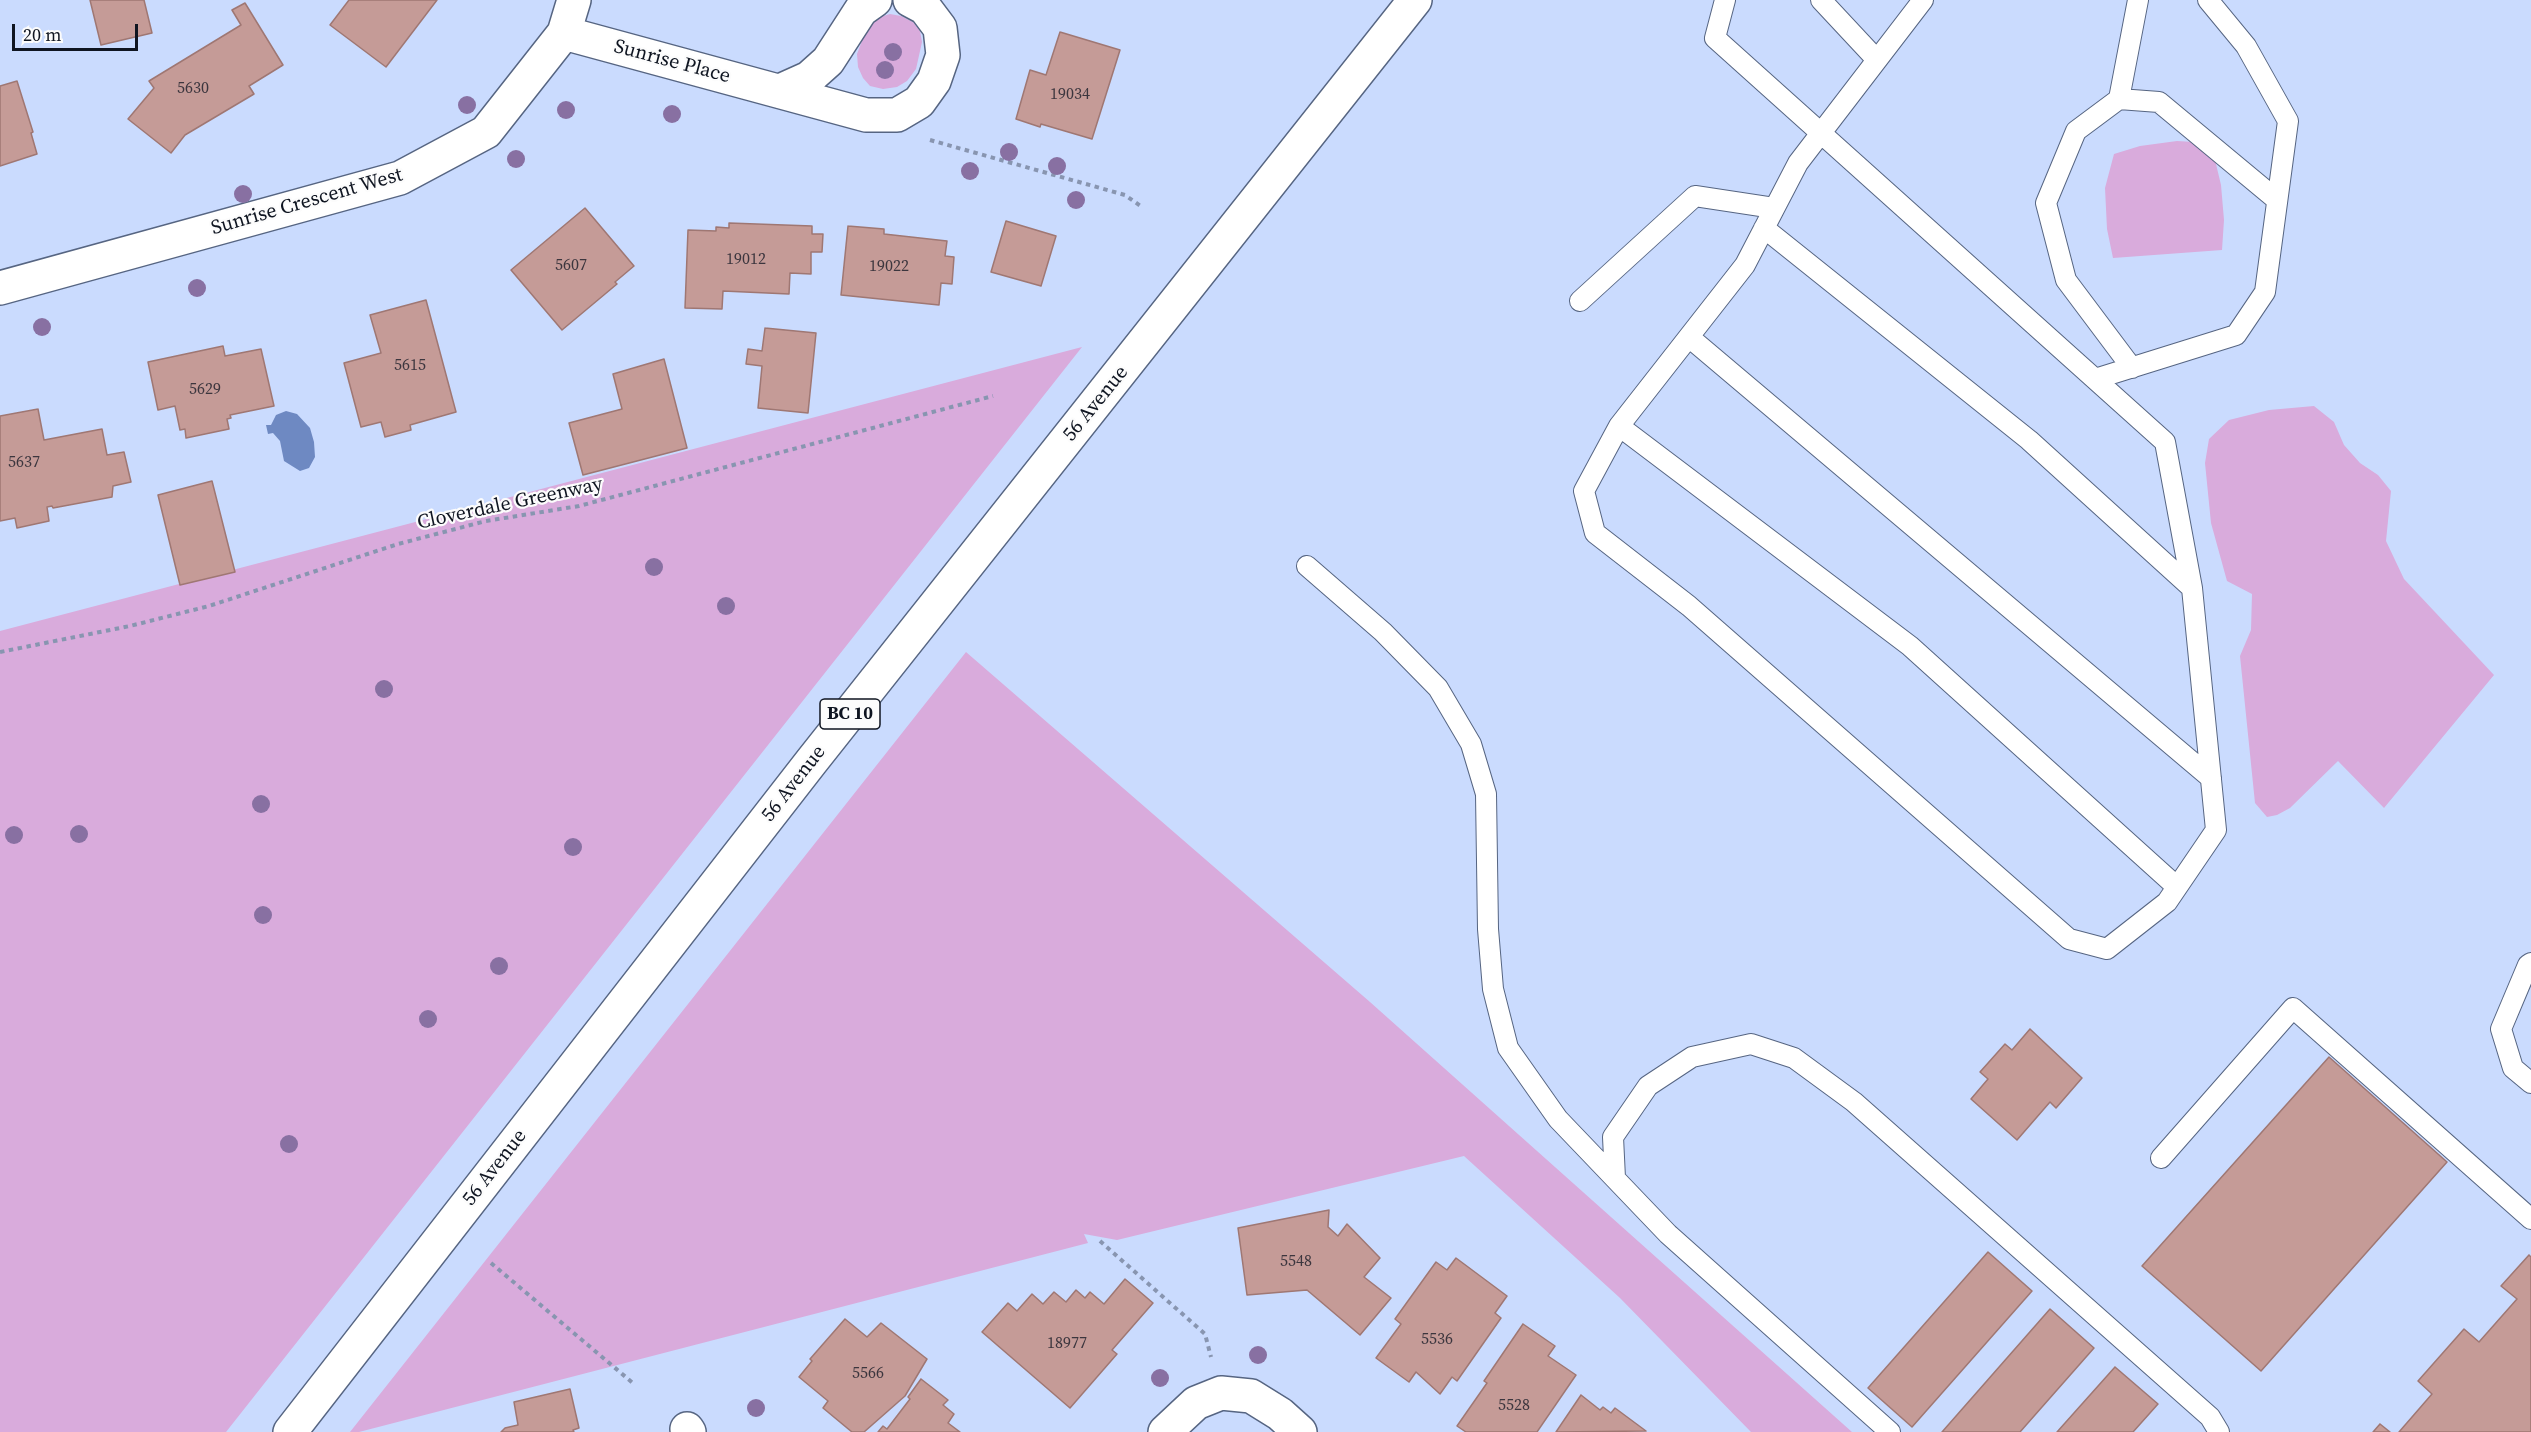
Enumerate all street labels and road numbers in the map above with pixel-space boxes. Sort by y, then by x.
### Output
street label: Sunrise Place [611,35,733,89]
street label: Sunrise Crescent West [209,163,405,241]
street label: 56 Avenue [1058,361,1134,447]
street label: Cloverdale Greenway [415,473,605,535]
road number: BC 10 [820,699,880,729]
street label: 56 Avenue [757,741,831,827]
street label: 56 Avenue [458,1125,532,1211]

